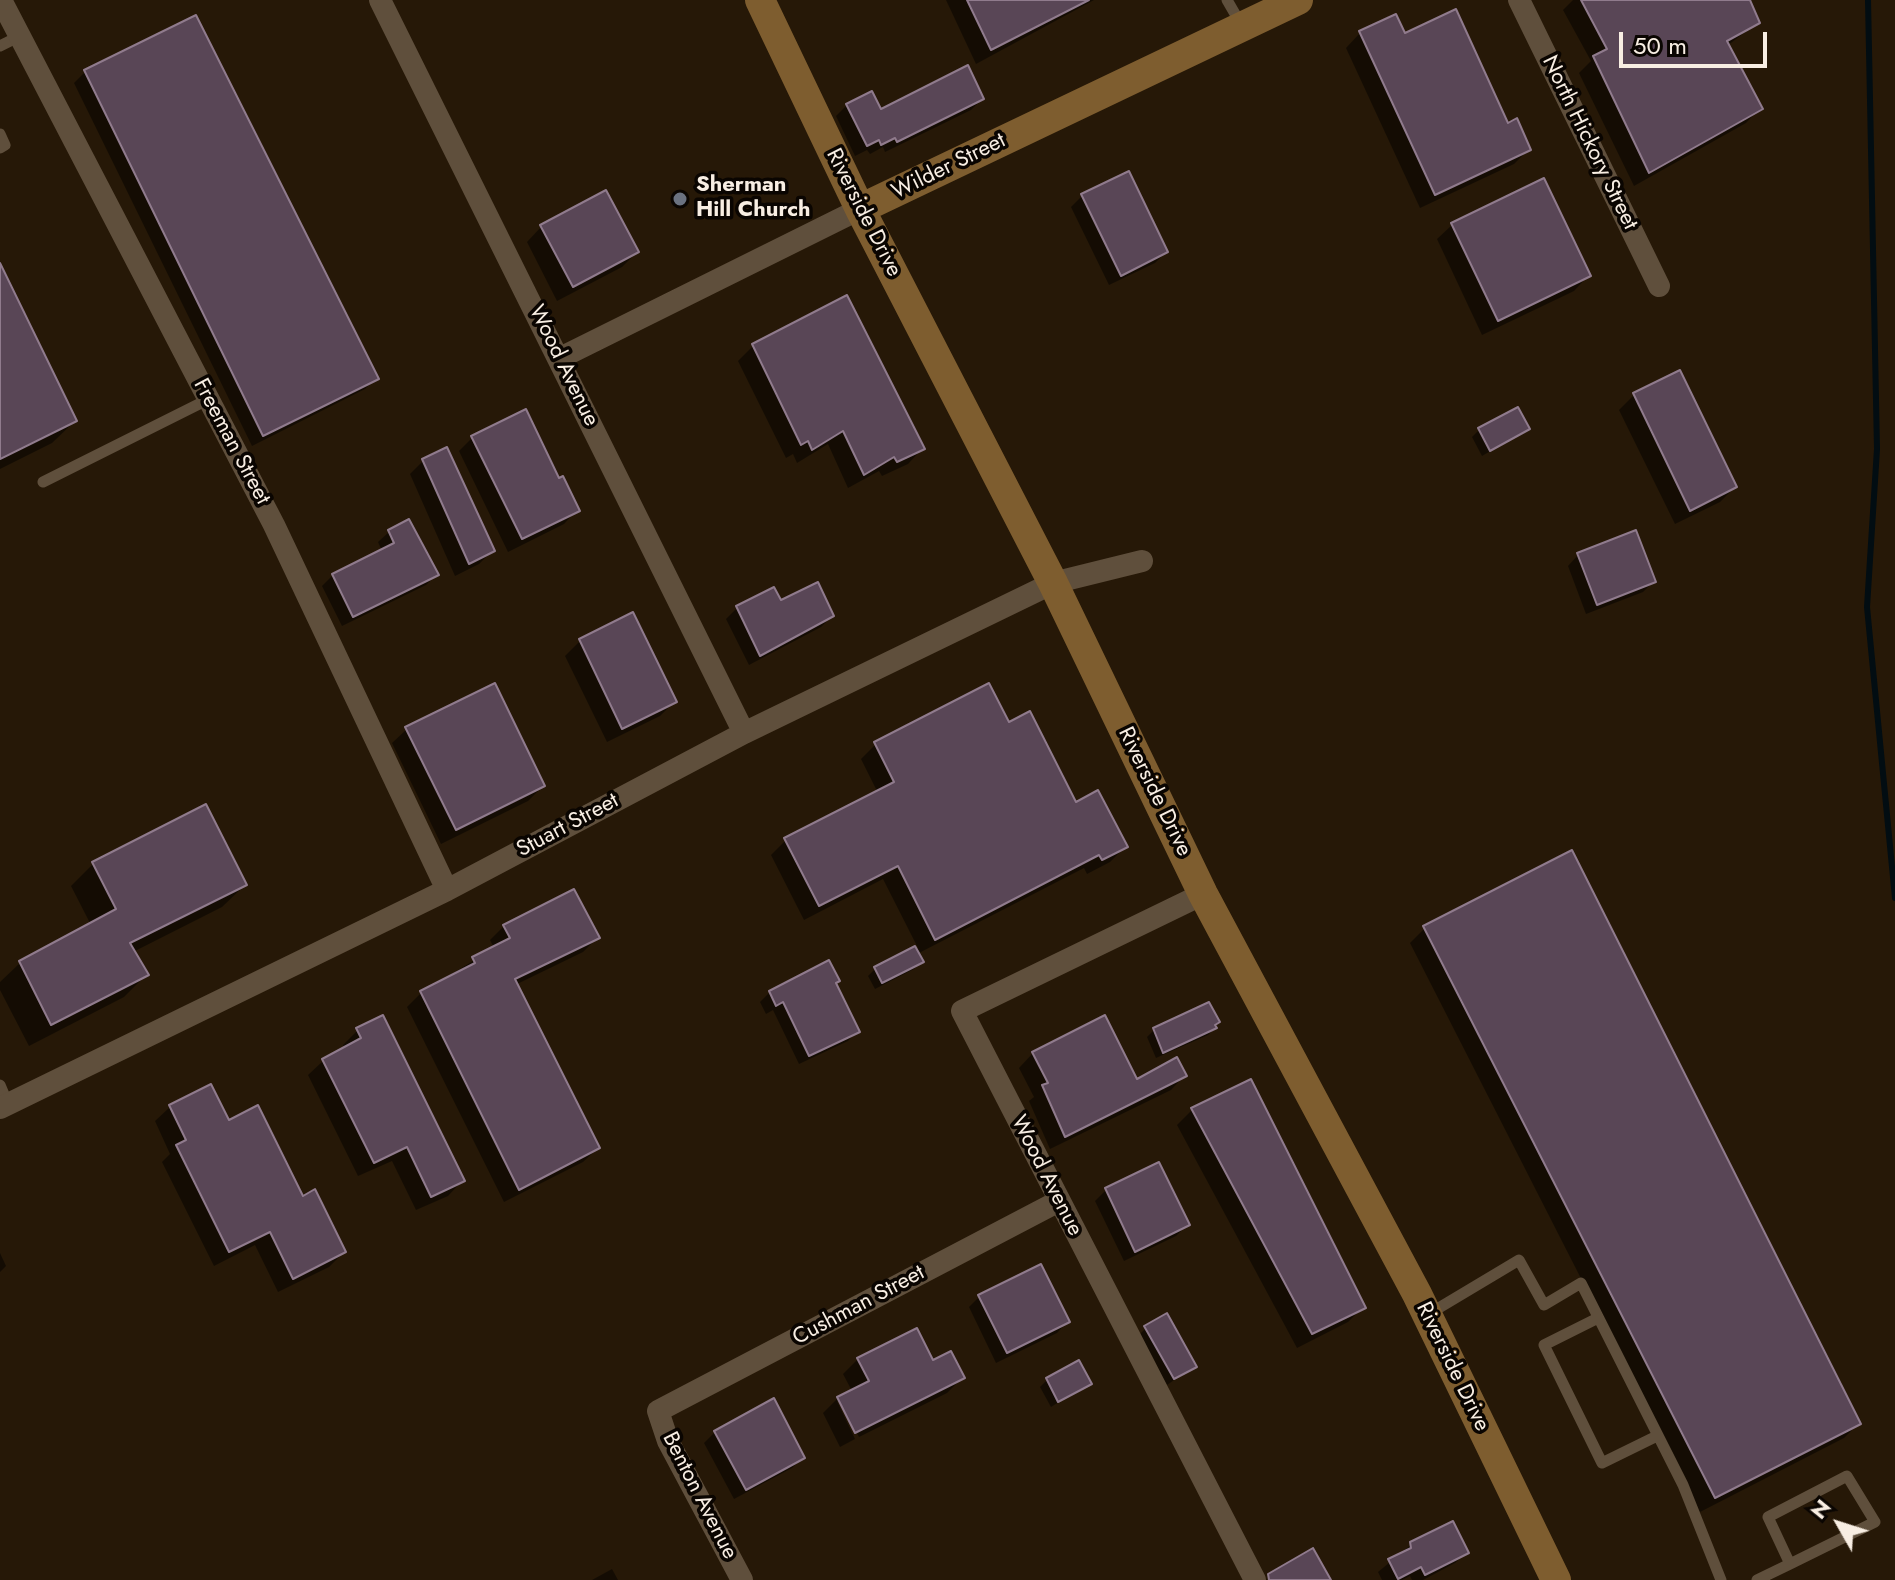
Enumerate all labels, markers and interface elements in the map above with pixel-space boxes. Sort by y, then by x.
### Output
scale bar [1623,16,1771,66]
text: 50 m [1633,28,1687,63]
street label: North Hickory Street [1535,52,1643,234]
street label: Wilder Street [888,128,1010,206]
street label: Riverside Drive [819,145,907,281]
place label: Sherman Hill Church [696,173,811,224]
marker: Sherman Hill Church [671,190,689,208]
street label: Wood Avenue [522,301,604,431]
street label: Freeman Street [187,375,275,509]
street label: Riverside Drive [1111,723,1197,861]
street label: Stuart Street [513,788,623,864]
street label: Wood Avenue [1004,1111,1088,1241]
street label: Cushman Street [789,1260,929,1352]
street label: Riverside Drive [1409,1298,1495,1436]
street label: Benton Avenue [656,1428,742,1564]
north arrow [1799,1484,1879,1564]
text: N [1802,1492,1838,1526]

